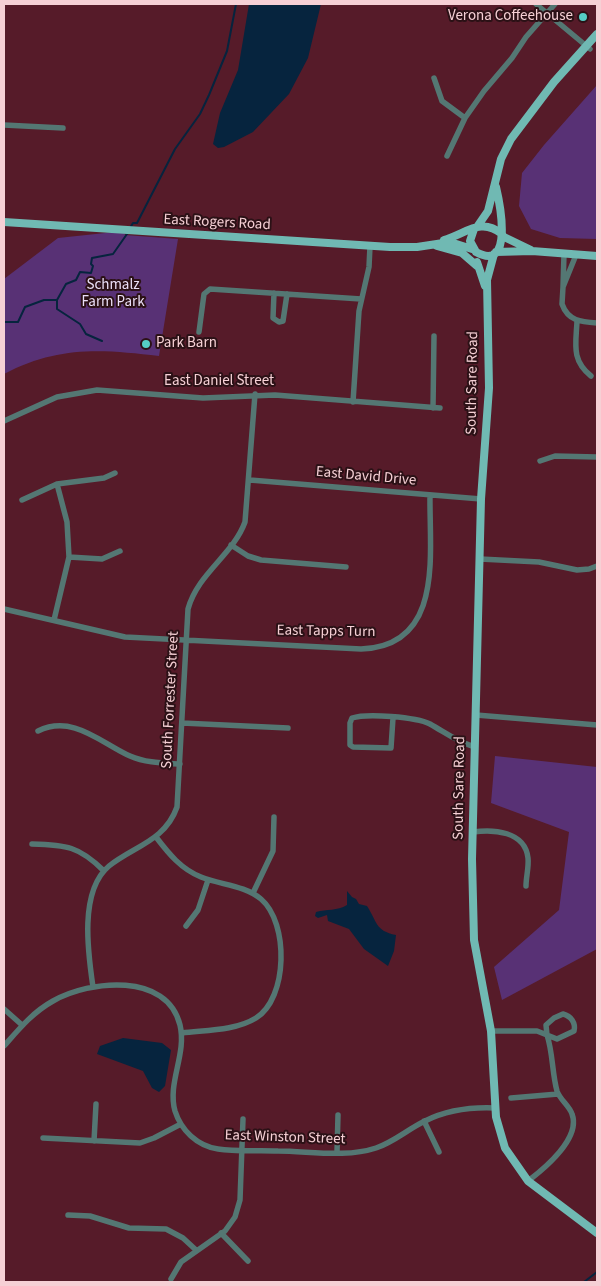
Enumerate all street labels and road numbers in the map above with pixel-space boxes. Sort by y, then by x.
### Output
street label: East Rogers Road [163,211,271,235]
street label: South Sare Road [463,331,483,435]
street label: East Daniel Street [164,373,274,391]
street label: East David Drive [315,464,417,490]
street label: East Tapps Turn [276,622,376,642]
street label: South Forrester Street [158,631,184,769]
street label: South Sare Road [450,736,470,840]
street label: East Winston Street [224,1127,346,1149]

